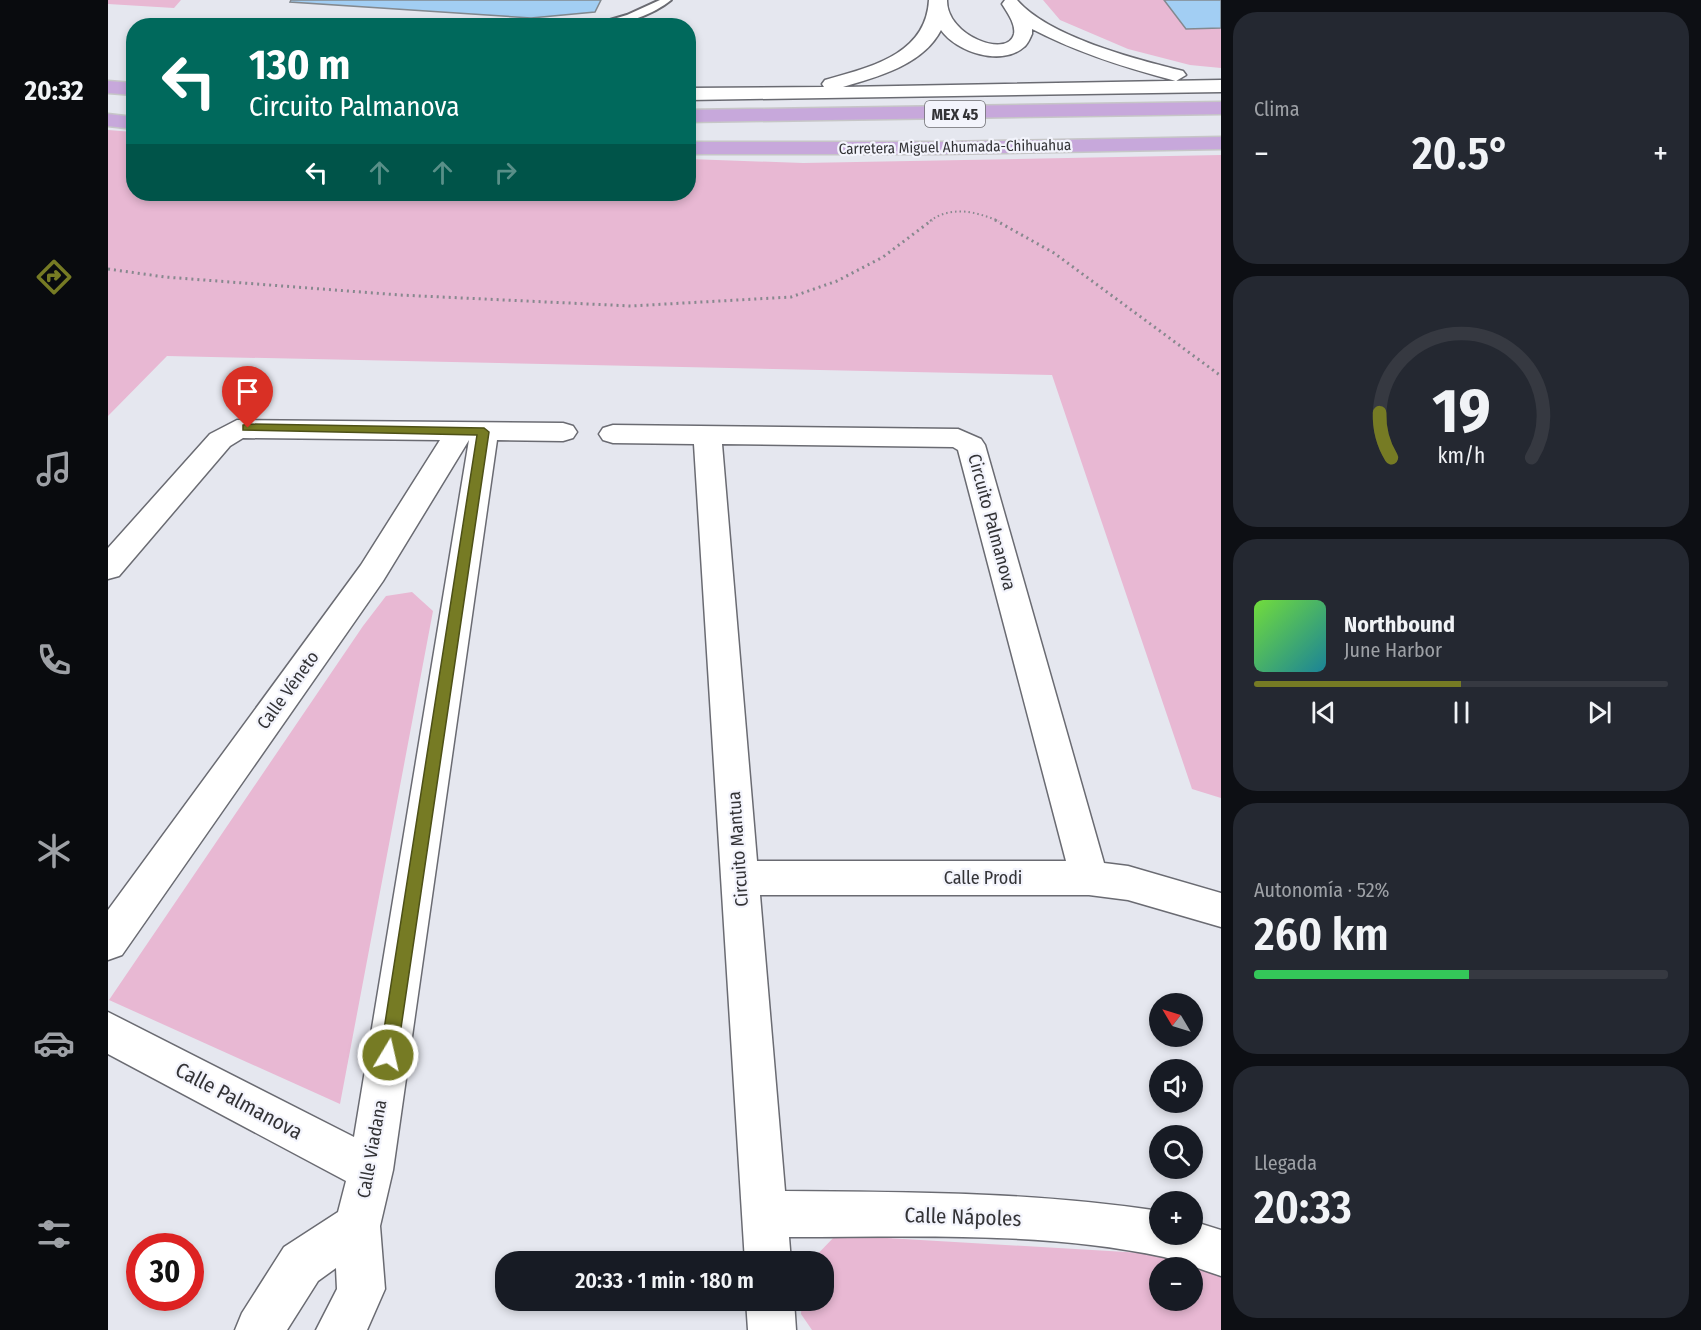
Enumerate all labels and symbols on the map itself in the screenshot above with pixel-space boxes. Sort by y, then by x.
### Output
road number: MEX 45 [925,101,985,127]
street label: Carretera Miguel Ahumada-Chihuahua [838,136,1072,158]
pin [222,366,273,428]
street label: Circuito Palmanova [963,451,1021,593]
street label: Calle Véneto [252,647,324,733]
street label: Circuito Mantua [723,790,753,907]
street label: Calle Prodi [944,867,1022,889]
north arrow [1149,993,1203,1047]
position arrow [356,1023,420,1087]
street label: Calle Palmanova [171,1057,307,1145]
street label: Calle Viadana [353,1098,391,1200]
street label: Calle Nápoles [904,1202,1022,1232]
speed limit sign: 30 [126,1233,204,1311]

